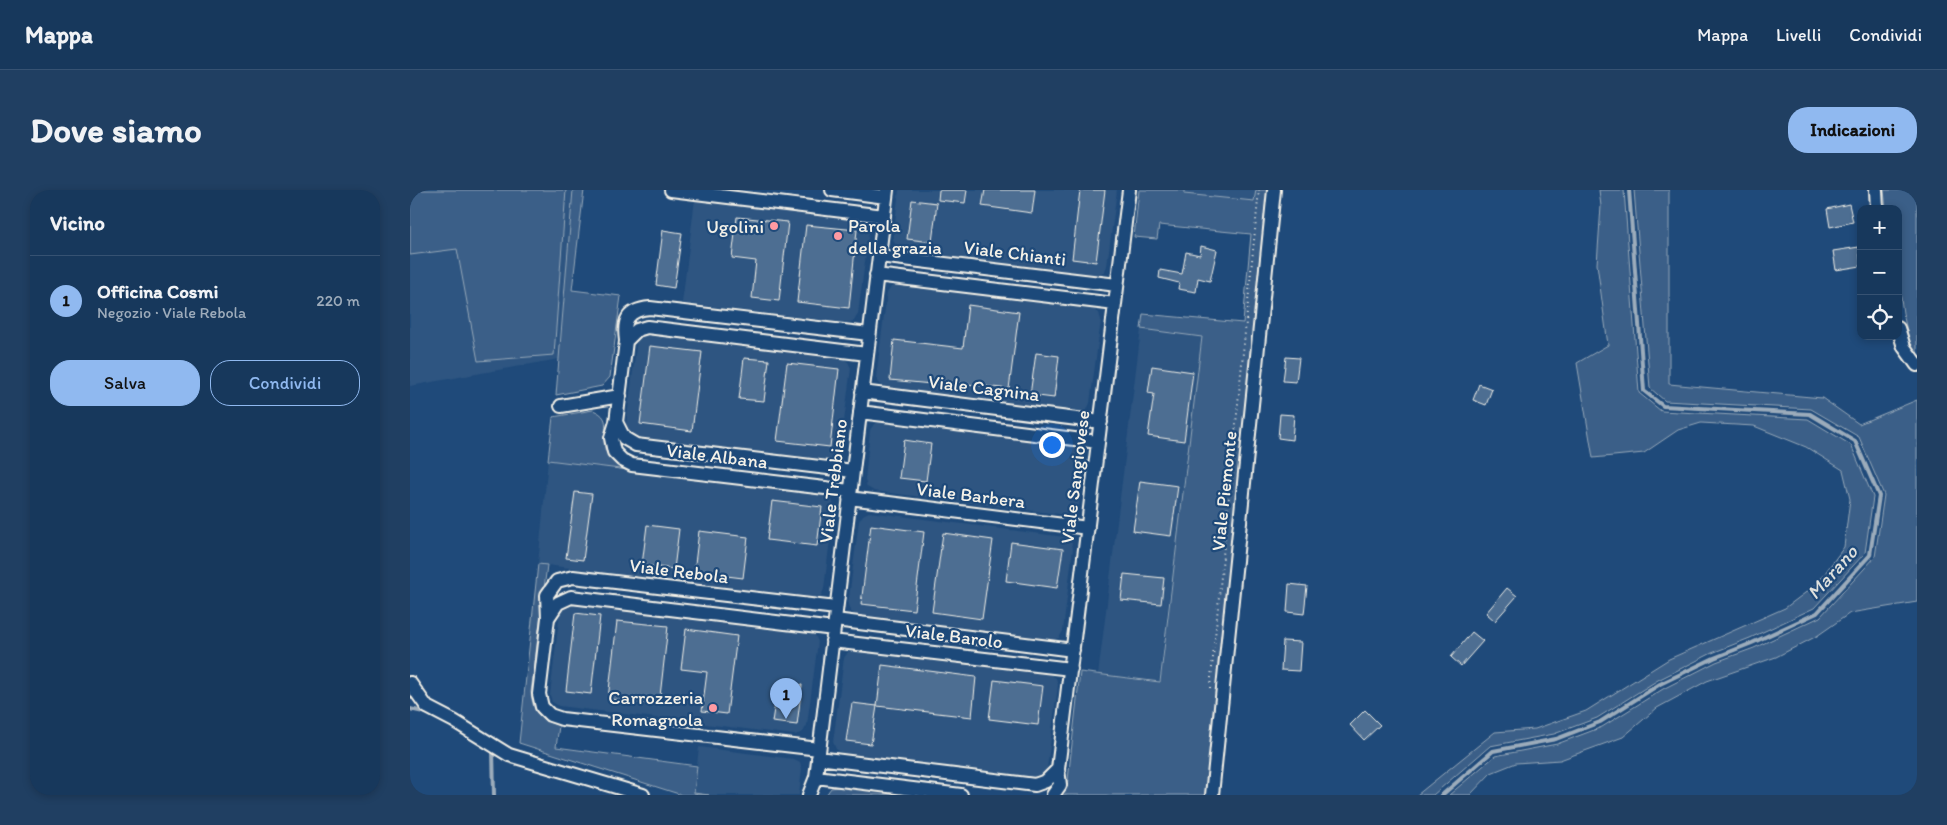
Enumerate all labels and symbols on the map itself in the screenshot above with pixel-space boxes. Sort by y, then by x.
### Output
place label: Parola della grazia [848,214,942,259]
place label: Ugolini [706,215,764,238]
marker: Ugolini [768,220,780,232]
marker: Parola della grazia [832,230,844,242]
street label: Viale Chianti [962,235,1068,271]
street label: Viale Cagnina [927,370,1041,406]
street label: Viale Sangiovese [1055,409,1095,545]
street label: Viale Trebbiano [814,417,852,545]
street label: Viale Piemonte [1206,430,1242,552]
your location [1039,432,1065,458]
street label: Viale Albana [665,438,769,474]
street label: Viale Barbera [915,477,1027,513]
water label: Marano [1801,539,1863,604]
street label: Viale Rebola [628,554,730,589]
street label: Viale Barolo [904,619,1004,653]
pin: 1 [770,678,802,719]
place label: Carrozzeria Romagnola [608,686,703,731]
marker: Carrozzeria Romagnola [707,702,719,714]

